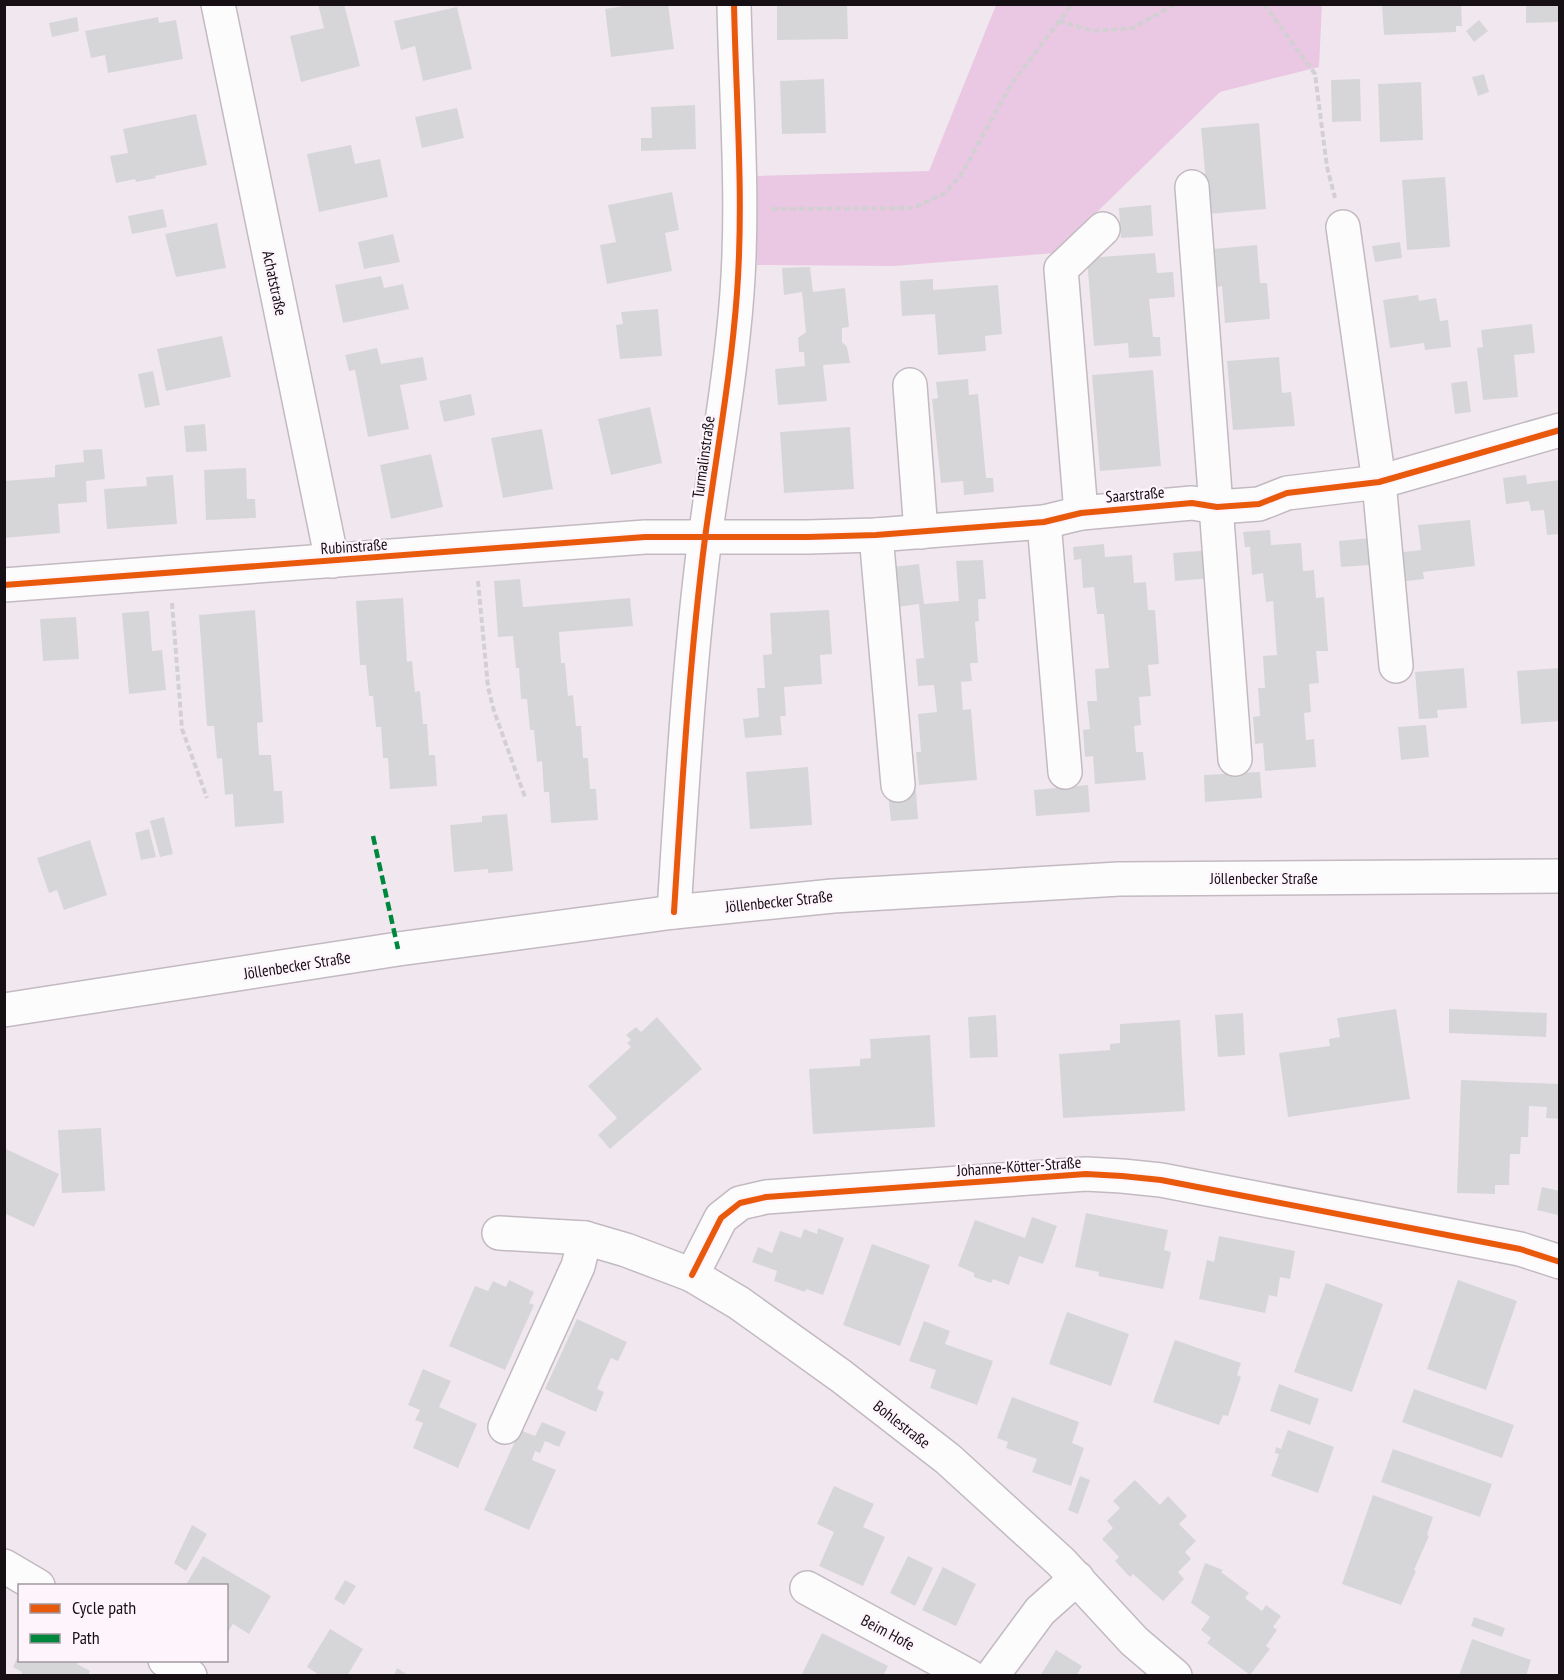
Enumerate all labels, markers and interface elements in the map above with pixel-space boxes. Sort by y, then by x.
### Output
street label: Achatstraße [258,249,292,317]
street label: Turmalinstraße [687,414,719,500]
street label: Saarstraße [1105,481,1165,507]
street label: Rubinstraße [320,534,388,558]
street label: Jöllenbecker Straße [1209,868,1318,888]
street label: Jöllenbecker Straße [723,885,834,917]
street label: Jöllenbecker Straße [241,947,352,983]
street label: Johanne-Kötter-Straße [955,1152,1082,1180]
street label: Bohlestraße [870,1396,934,1452]
legend [18,1584,228,1662]
text: Cycle path [72,1596,136,1619]
street label: Beim Hofe [858,1610,918,1654]
text: Path [72,1626,100,1649]

